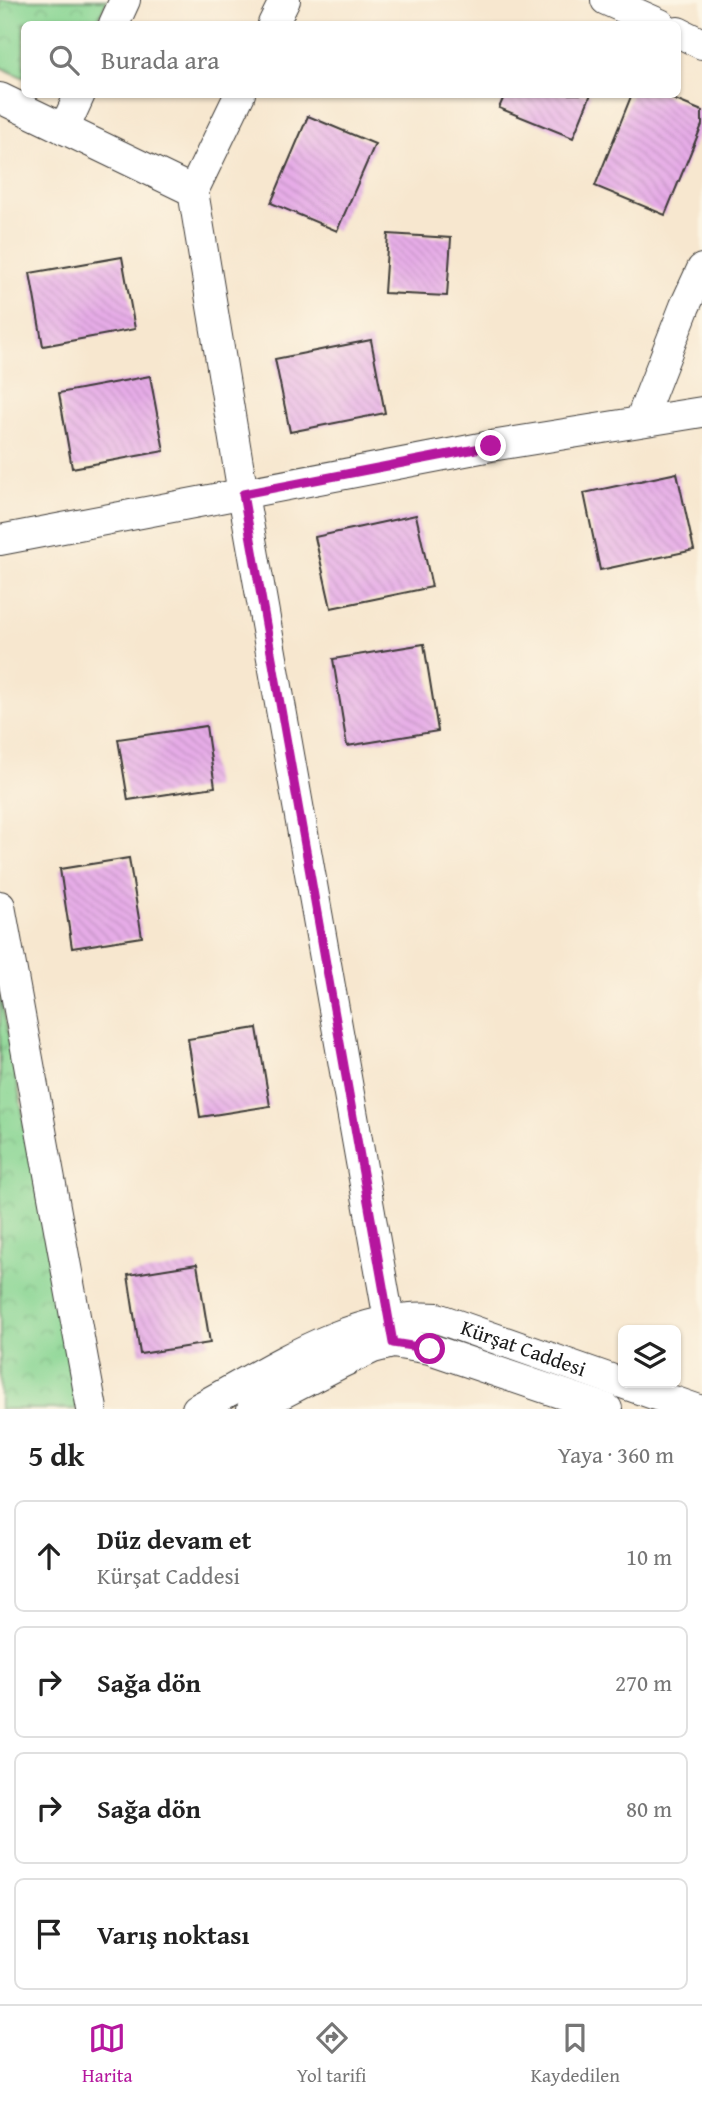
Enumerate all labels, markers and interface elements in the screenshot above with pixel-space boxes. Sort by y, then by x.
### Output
search box [21,21,681,98]
text: Burada ara [101,40,220,79]
icon: search [45,41,83,79]
route end [475,430,506,461]
street label: Kürşat Caddesi [457,1312,590,1384]
map controls [618,1325,681,1388]
button: layers [618,1325,681,1388]
route start [414,1333,445,1364]
text: 5 dk [28,1433,84,1477]
text: Yaya · 360 m [558,1438,674,1471]
text: Düz devam et [97,1520,251,1559]
icon: ahead [30,1537,68,1575]
text: 10 m [626,1540,672,1573]
text: Kürşat Caddesi [97,1559,240,1592]
icon: right [30,1663,68,1701]
text: Sağa dön [97,1663,201,1702]
text: 270 m [615,1666,672,1699]
icon: right [30,1789,68,1827]
text: Sağa dön [97,1789,201,1828]
text: 80 m [626,1792,672,1825]
icon: arrive [30,1915,68,1953]
text: Varış noktası [97,1915,249,1954]
tab: Harita [82,2019,133,2089]
tab: Yol tarifi [297,2019,367,2089]
tab: Kaydedilen [531,2019,620,2089]

